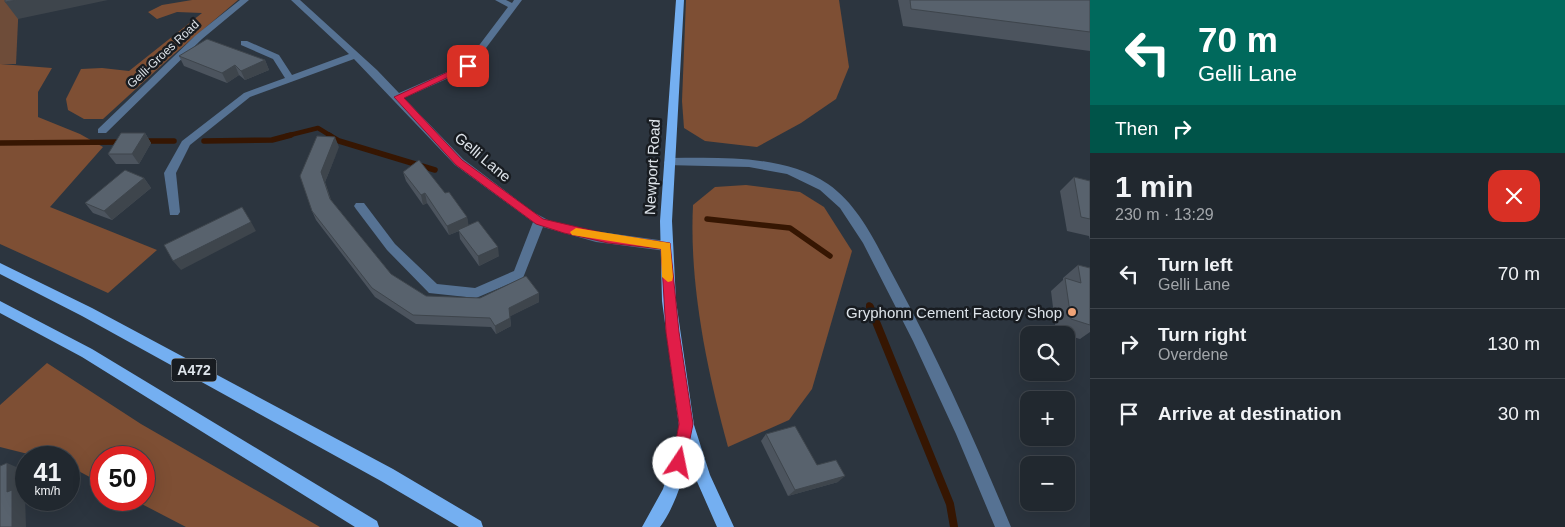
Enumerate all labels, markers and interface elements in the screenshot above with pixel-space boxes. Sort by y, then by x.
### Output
street label: Gelli-Groes Road [124,17,202,91]
icon: left [1115,20,1180,85]
text: 70 m [1198,20,1278,59]
pin [447,45,489,87]
icon: arrive [454,52,482,80]
text: Gelli Lane [1198,61,1297,86]
icon: right [1168,115,1196,143]
text: Then [1115,118,1158,139]
street label: Newport Road [641,119,663,215]
street label: Gelli Lane [452,129,514,185]
text: 1 min [1115,170,1193,203]
button: close [1488,170,1540,222]
text: 230 m · 13:29 [1115,206,1214,223]
text: Turn left [1158,254,1233,275]
icon: left [1115,260,1143,288]
text: 70 m [1498,263,1540,284]
text: Gelli Lane [1158,276,1230,293]
place label: Gryphonn Cement Factory Shop [846,304,1062,321]
marker: Gryphonn Cement Factory Shop [1066,306,1078,318]
text: Turn right [1158,324,1246,345]
map controls [1020,326,1075,511]
button: search [1020,326,1075,381]
icon: right [1115,330,1143,358]
text: 130 m [1487,333,1540,354]
text: Overdene [1158,346,1228,363]
road number: A472 [172,358,216,382]
button: + [1020,391,1075,446]
icon: arrive [1115,400,1143,428]
text: Arrive at destination [1158,403,1342,424]
text: 30 m [1498,403,1540,424]
position arrow [652,436,704,488]
speed limit sign: 50 [90,446,155,511]
button: − [1020,456,1075,511]
text: 41 [34,458,61,486]
text: km/h [34,484,61,498]

